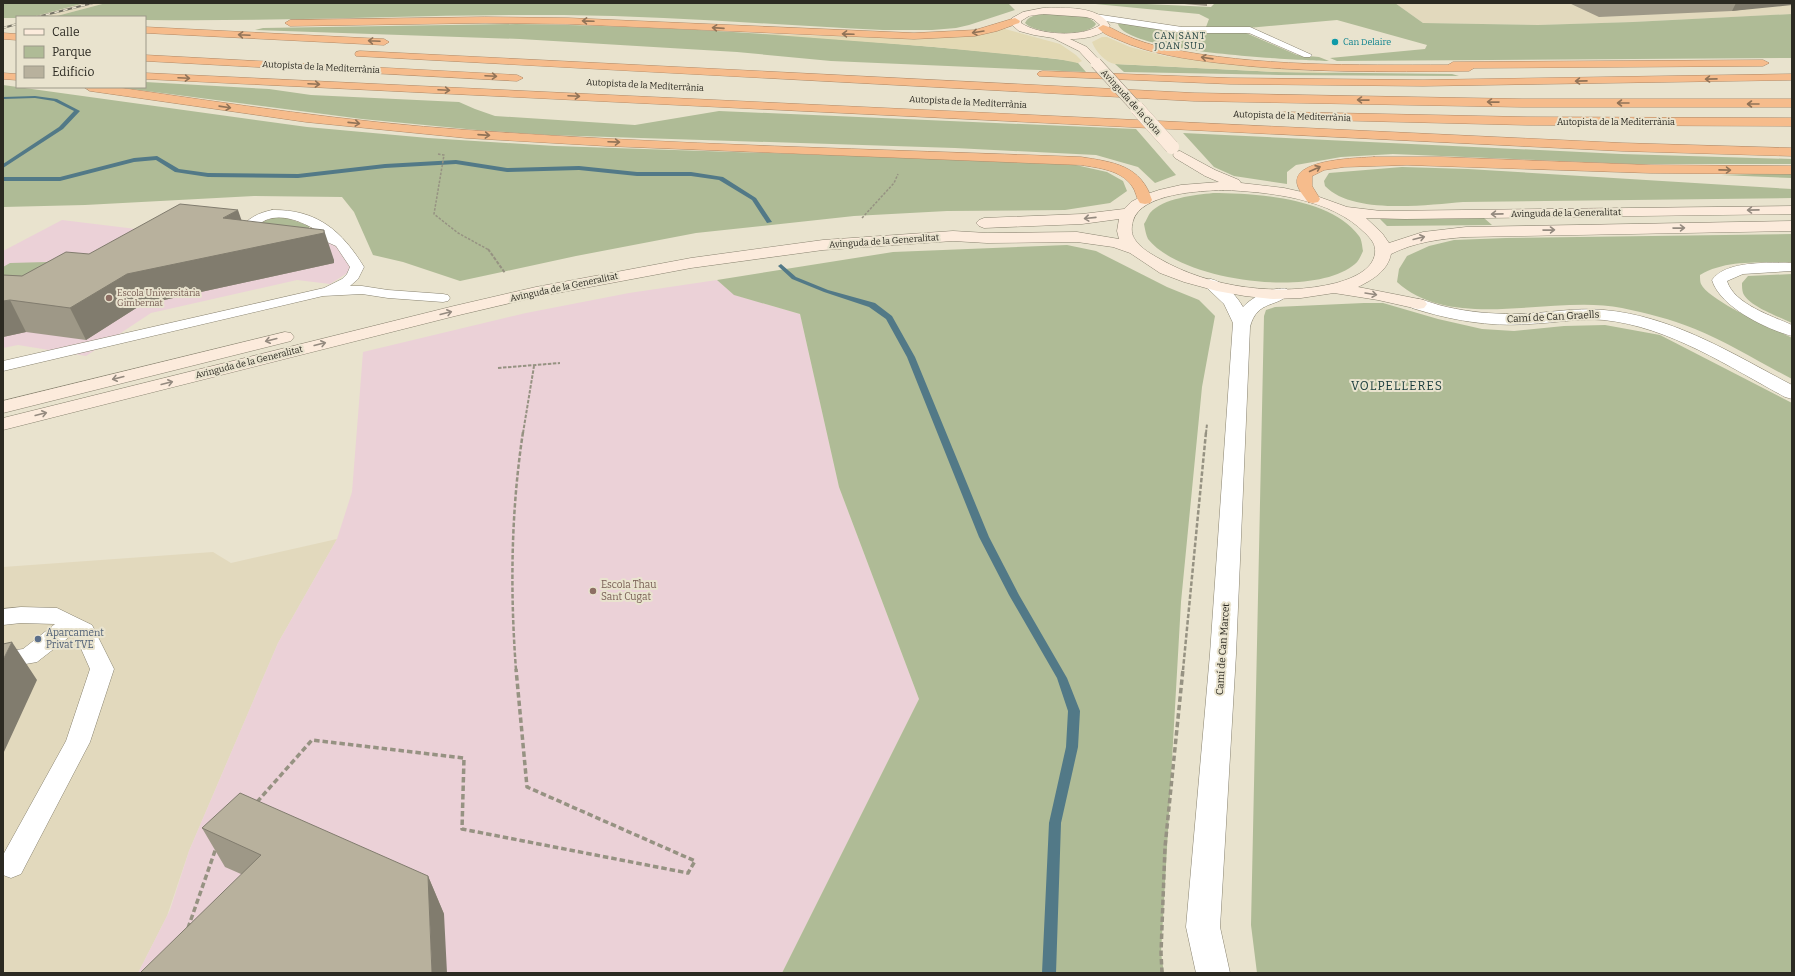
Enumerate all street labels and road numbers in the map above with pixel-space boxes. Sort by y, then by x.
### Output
street label: Autopista de la Mediterrània [262,59,380,75]
street label: Avinguda de la Clota [1099,67,1163,137]
street label: Autopista de la Mediterrània [586,77,704,93]
street label: Autopista de la Mediterrània [909,94,1027,110]
street label: Autopista de la Mediterrània [1233,109,1351,123]
street label: Autopista de la Mediterrània [1557,117,1675,127]
street label: Avinguda de la Generalitat [1511,207,1622,219]
street label: Avinguda de la Generalitat [829,232,940,250]
street label: Avinguda de la Generalitat [509,270,620,303]
street label: Camí de Can Graells [1506,308,1600,325]
street label: Avinguda de la Generalitat [194,344,304,380]
street label: Camí de Can Marcet [1213,602,1232,695]

